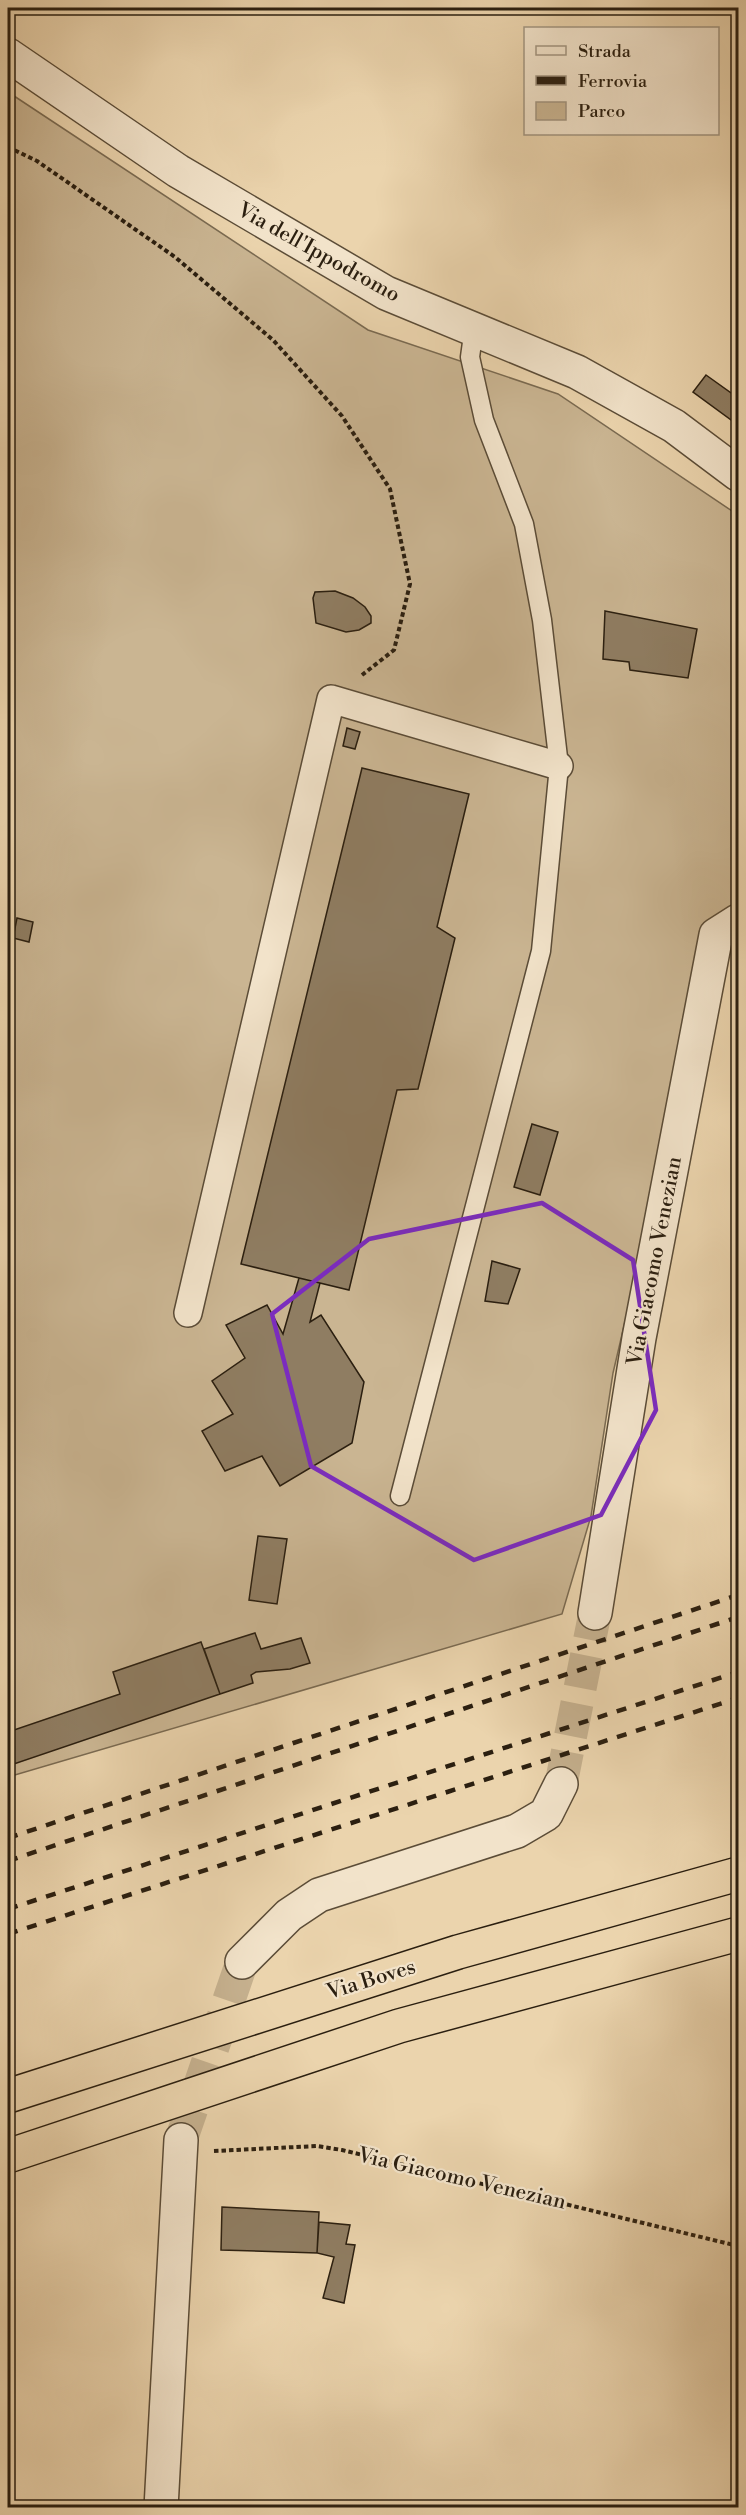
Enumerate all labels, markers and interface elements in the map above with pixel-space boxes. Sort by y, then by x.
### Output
legend [524,27,719,135]
text: Strada [578,40,632,63]
text: Ferrovia [578,70,648,93]
text: Parco [578,100,625,123]
street label: Via dell'Ippodromo [232,197,404,308]
street label: Via Giacomo Venezian [622,1154,688,1369]
street label: Via Boves [323,1954,419,2006]
street label: Via Giacomo Venezian [354,2142,569,2216]

